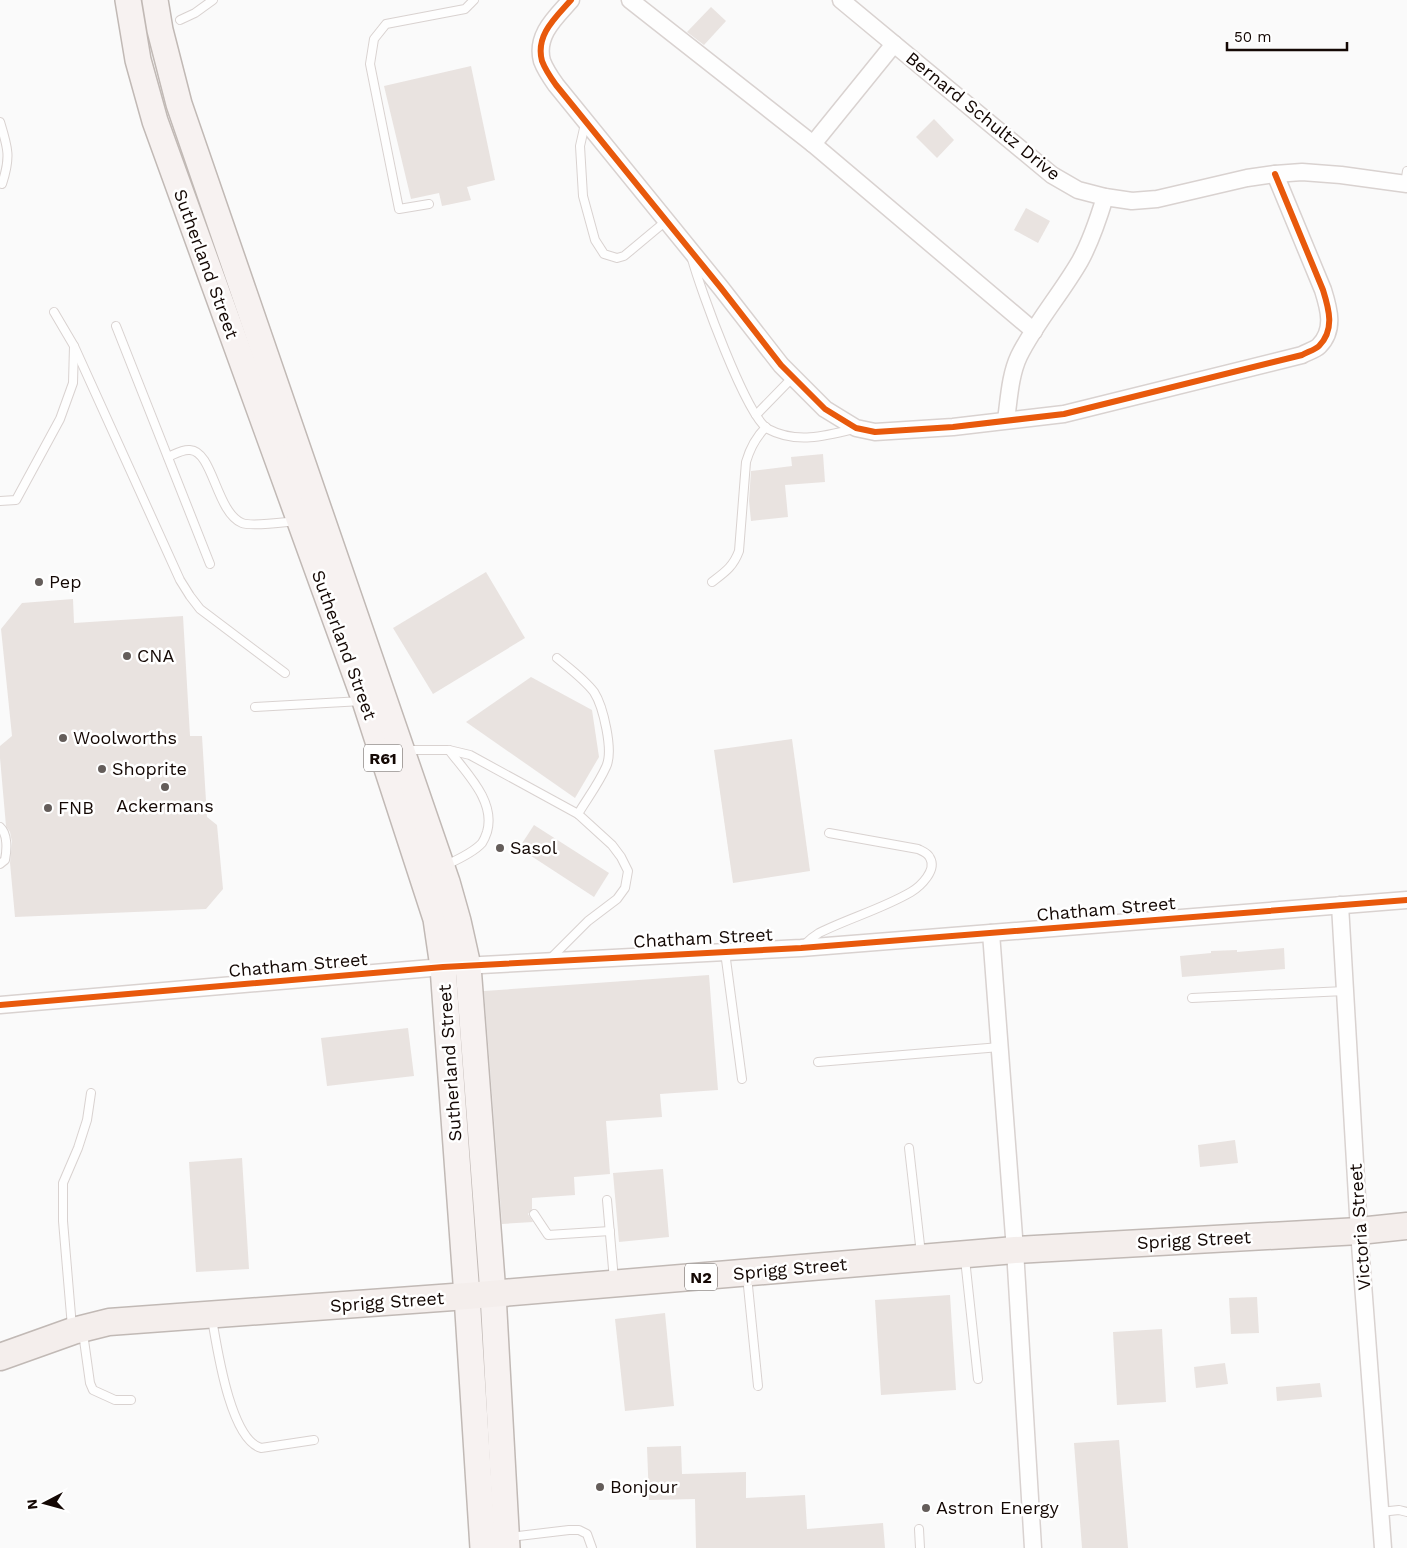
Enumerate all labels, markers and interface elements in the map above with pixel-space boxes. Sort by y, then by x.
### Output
scale bar [1227,20,1347,52]
text: 50 m [1234,28,1271,46]
street label: Bernard Schultz Drive [902,47,1065,184]
street label: Sutherland Street [170,186,243,342]
street label: Sutherland Street [308,567,381,723]
place label: Pep [49,571,82,592]
marker: Pep [33,576,45,588]
place label: CNA [137,645,175,666]
marker: CNA [121,650,133,662]
place label: Woolworths [73,727,177,748]
marker: Woolworths [57,732,69,744]
road number: R61 [364,744,402,771]
place label: Shoprite [112,758,187,779]
marker: Shoprite [96,763,108,775]
marker: Ackermans [159,781,171,793]
place label: Ackermans [116,795,214,816]
place label: FNB [58,797,94,818]
marker: FNB [42,802,54,814]
place label: Sasol [510,837,558,858]
marker: Sasol [494,842,506,854]
street label: Chatham Street [1035,892,1177,925]
street label: Chatham Street [633,923,774,952]
street label: Chatham Street [227,948,369,981]
street label: Sutherland Street [434,983,465,1142]
street label: Victoria Street [1345,1162,1374,1291]
street label: Sprigg Street [1136,1226,1252,1253]
street label: Sprigg Street [732,1253,848,1284]
road number: N2 [685,1264,717,1290]
street label: Sprigg Street [329,1287,445,1316]
place label: Bonjour [610,1476,678,1497]
north arrow [20,1478,70,1528]
marker: Bonjour [594,1481,606,1493]
place label: Astron Energy [936,1497,1059,1518]
text: N [24,1498,41,1510]
marker: Astron Energy [920,1502,932,1514]

